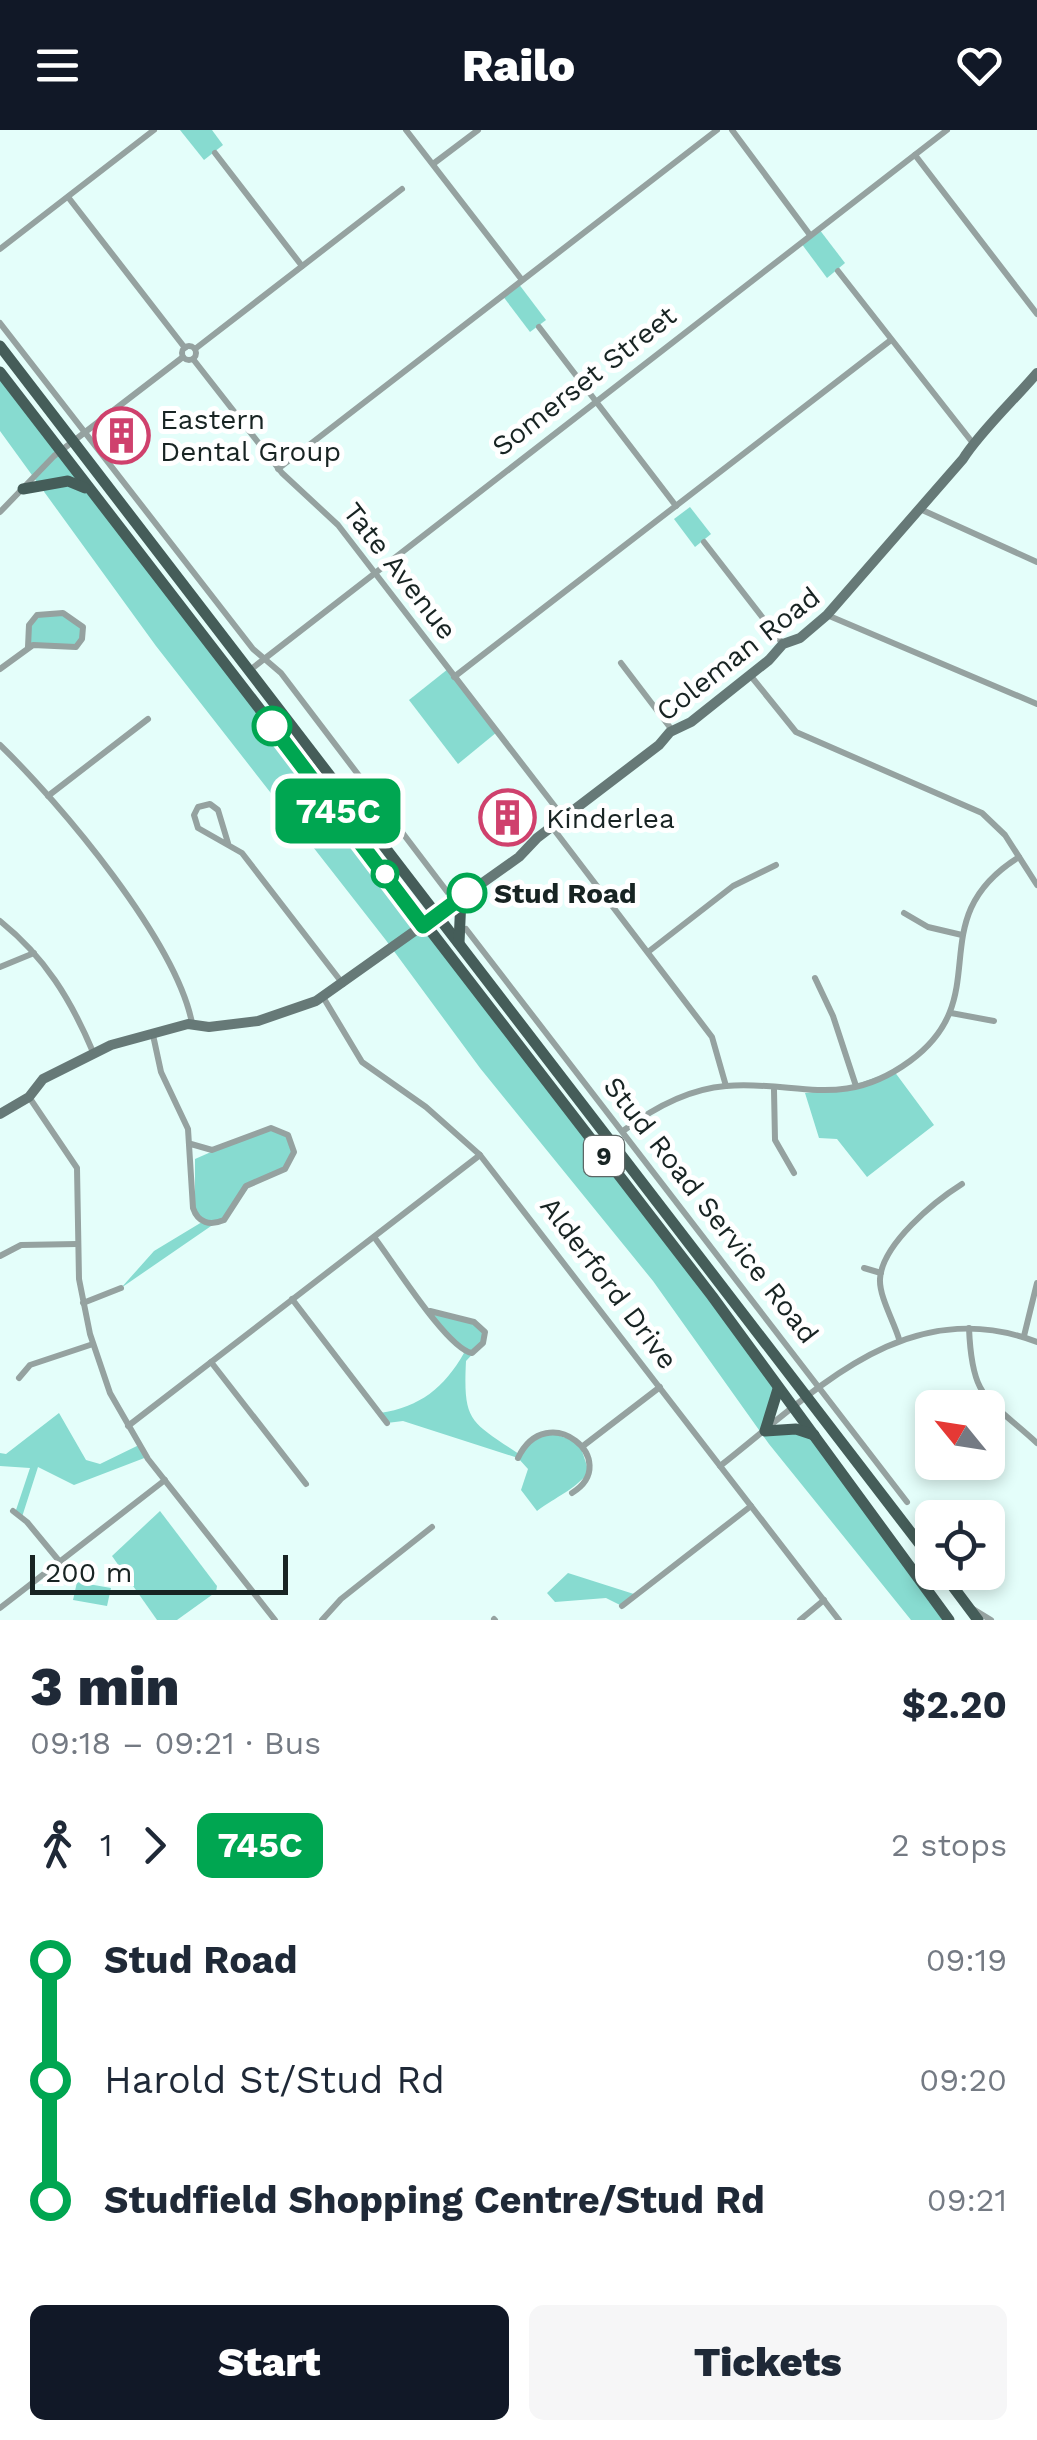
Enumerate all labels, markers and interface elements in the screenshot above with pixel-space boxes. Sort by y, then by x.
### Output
icon: menu [30,38,85,93]
icon: heart [952,38,1007,93]
text: Railo [462,39,575,92]
street label: Somerset Street [485,299,683,463]
place label: Eastern Dental Group [160,403,341,468]
building icon: Eastern Dental Group [91,405,151,465]
street label: Tate Avenue [336,496,464,646]
street label: Coleman Road [650,580,826,728]
unlabelled marker [253,707,291,745]
line badge: 745C [268,778,408,844]
building icon: Kinderlea [477,788,537,848]
text: 745C [295,790,381,832]
place label: Kinderlea [546,802,675,835]
unlabelled marker [372,861,398,887]
marker: Stud Road [448,874,486,912]
place label: Stud Road [494,877,637,910]
street label: Stud Road Service Road [597,1070,825,1350]
road number: 9 [584,1136,624,1176]
street label: Alderford Drive [533,1190,685,1376]
north arrow [915,1390,1005,1480]
map controls [915,1390,1005,1590]
button: locate [915,1500,1005,1590]
scale bar [30,1550,288,1594]
text: 200 m [45,1556,132,1589]
text: 3 min [30,1654,180,1718]
text: $2.20 [902,1683,1007,1727]
text: 09:18 – 09:21 · Bus [30,1724,321,1762]
icon: walk [30,1818,85,1873]
icon: forward [127,1818,182,1873]
text: 745C [217,1824,303,1866]
text: 1 [100,1826,112,1864]
text: 2 stops [891,1826,1007,1864]
text: Stud Road [104,1938,298,1982]
text: 09:19 [926,1941,1007,1979]
text: Harold St/Stud Rd [104,2058,445,2102]
text: 09:20 [919,2061,1007,2099]
text: Studfield Shopping Centre/Stud Rd [104,2178,765,2222]
text: 09:21 [927,2181,1007,2219]
button: Start [30,2305,509,2420]
button: Tickets [529,2305,1007,2420]

